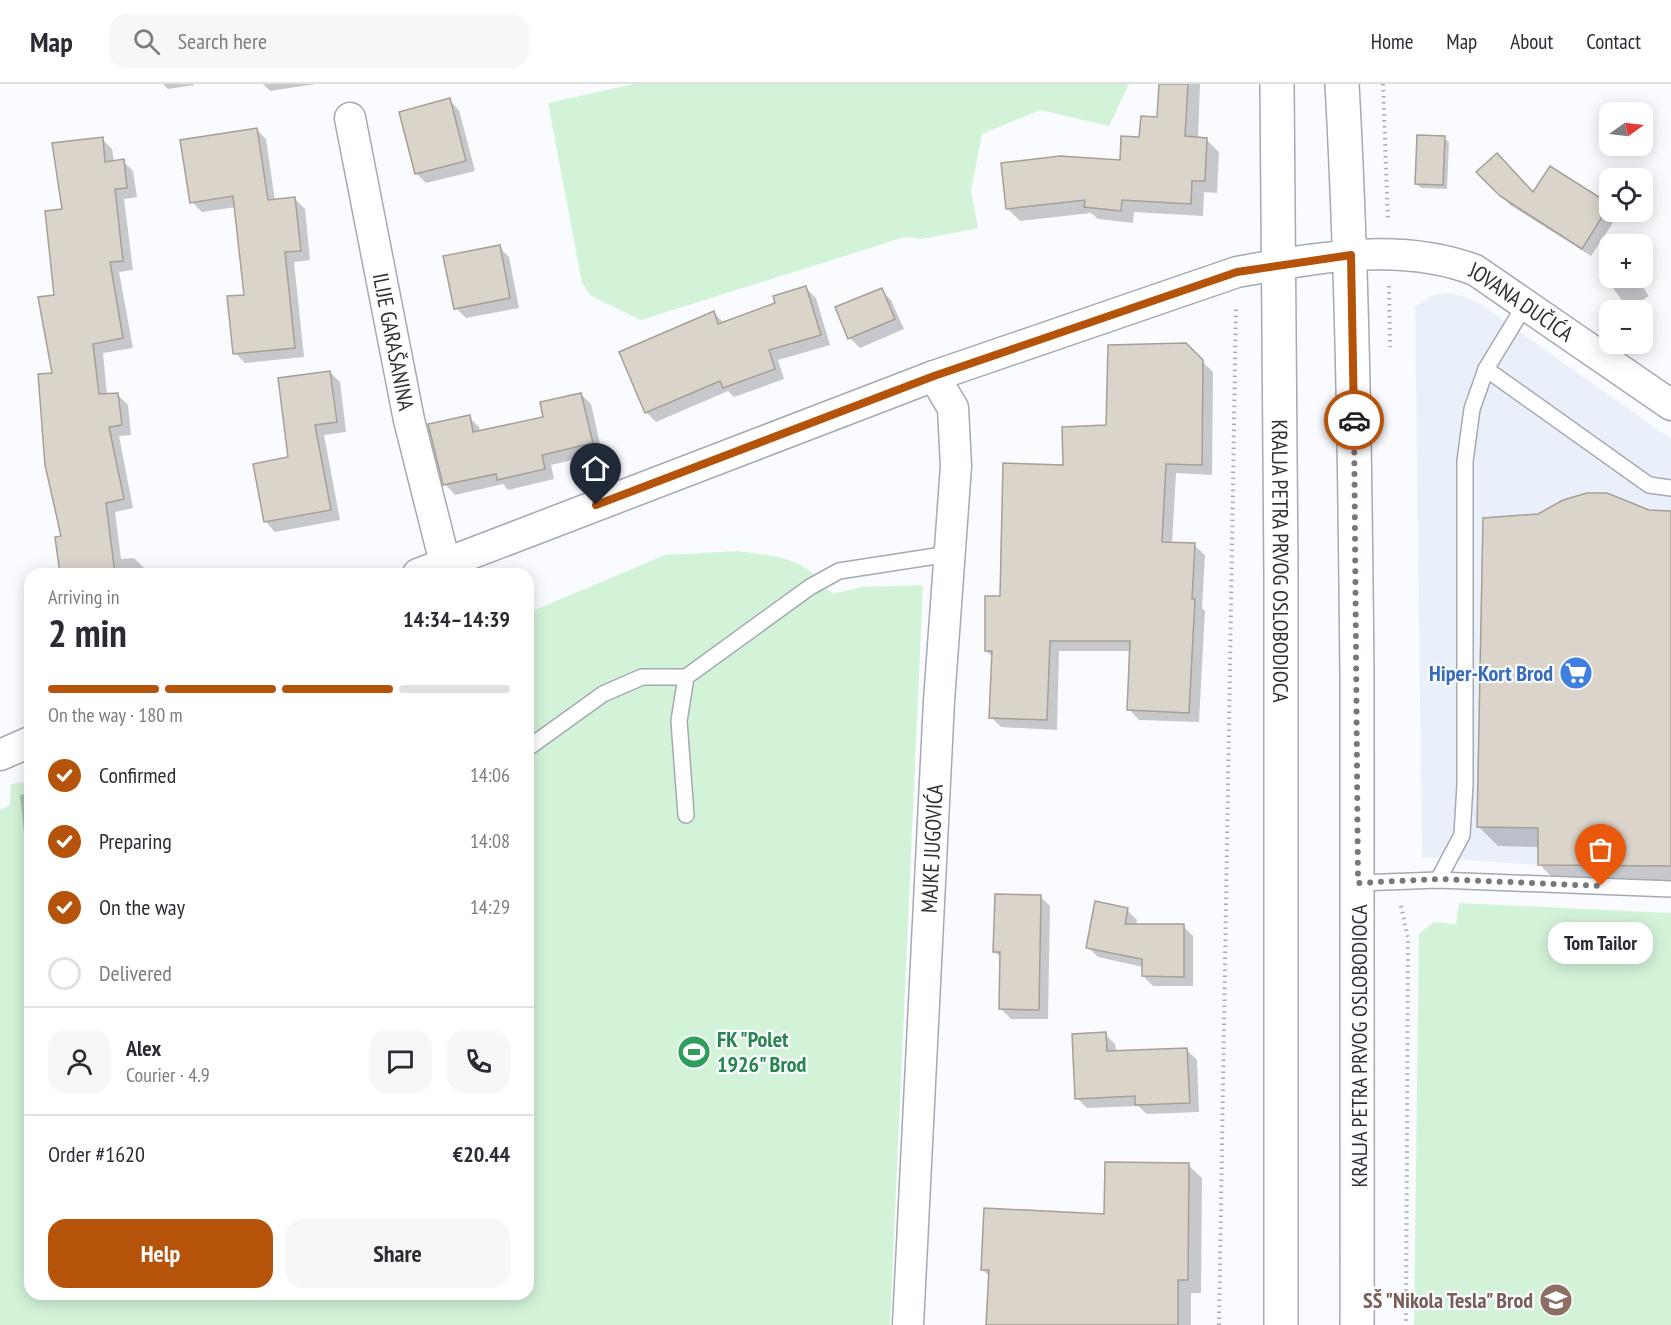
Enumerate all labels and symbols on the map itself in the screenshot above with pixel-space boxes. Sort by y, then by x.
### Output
north arrow [1599,102,1653,156]
street label: JOVANA DUČIĆA [1465,255,1579,348]
street label: ILIJE GARAŠANINA [367,271,421,414]
courier [1324,390,1384,450]
street label: KRALJA PETRA PRVOG OSLOBODIOCA [1266,419,1295,703]
pin [570,443,621,505]
supermarket icon: Hiper-Kort Brod [1558,655,1594,691]
place label: Hiper-Kort Brod [1429,659,1553,687]
street label: MAJKE JUGOVIĆA [914,783,949,914]
pin [1575,824,1626,886]
street label: KRALJA PETRA PRVOG OSLOBODIOCA [1345,904,1373,1188]
callout: Tom Tailor [1548,922,1654,964]
place label: FK "Polet 1926" Brod [717,1025,807,1078]
sports icon: FK "Polet 1926" Brod [676,1034,712,1070]
school or university icon: SŠ "Nikola Tesla" Brod [1538,1282,1574,1318]
place label: SŠ "Nikola Tesla" Brod [1363,1286,1533,1314]

